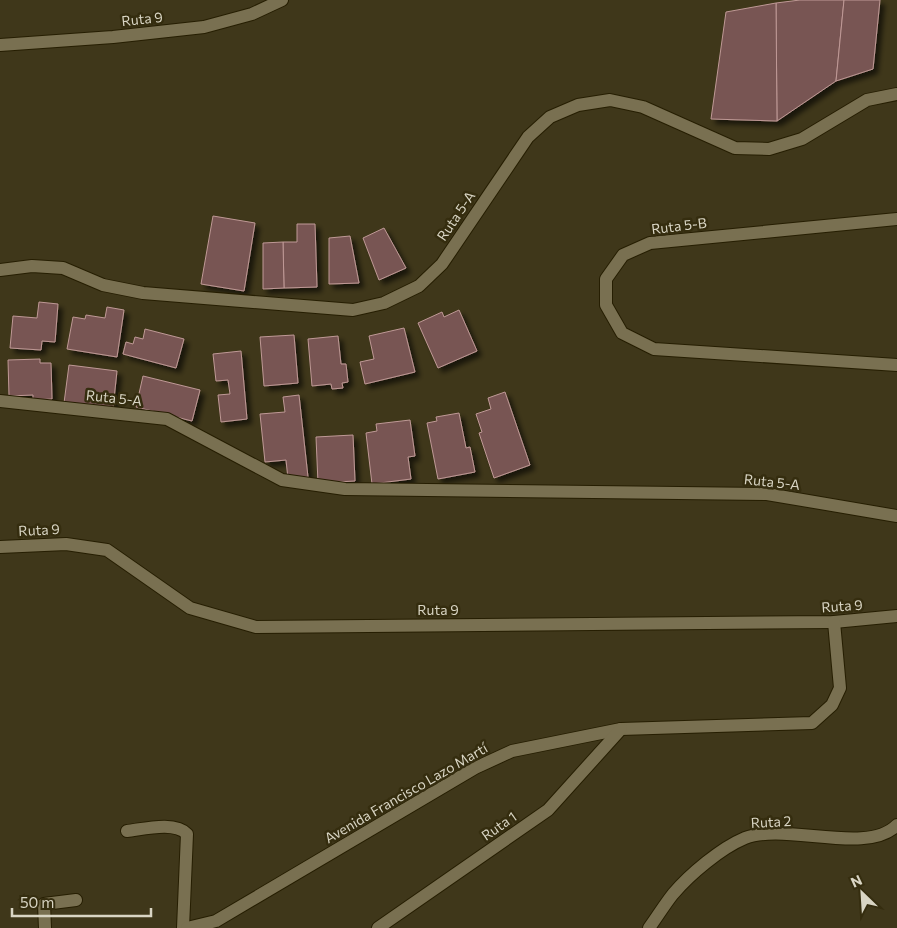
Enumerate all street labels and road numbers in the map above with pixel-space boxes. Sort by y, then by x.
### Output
street label: Ruta 9 [120,8,163,29]
street label: Ruta 5-A [433,187,479,244]
street label: Ruta 5-B [650,214,708,237]
street label: Ruta 5-A [85,386,143,409]
street label: Ruta 5-A [743,470,801,493]
street label: Ruta 9 [18,520,60,539]
street label: Ruta 9 [821,596,863,615]
street label: Ruta 9 [417,601,459,618]
street label: Avenida Francisco Lazo Martí [321,739,491,846]
street label: Ruta 1 [478,807,520,844]
street label: Ruta 2 [750,812,792,831]

